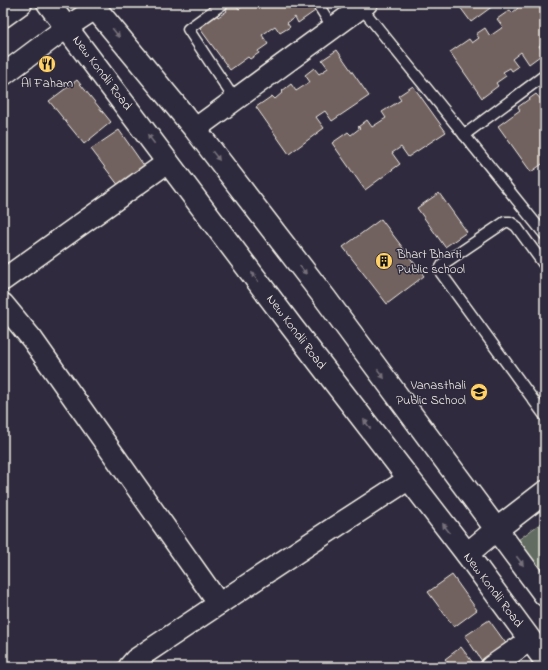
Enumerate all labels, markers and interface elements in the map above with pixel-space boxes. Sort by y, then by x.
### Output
one-way arrow [112,28,121,38]
street label: New Kondli Road [68,32,137,115]
restaurant icon: Al Faham [37,54,57,74]
place label: Al Faham [21,74,73,93]
one-way arrow [147,134,155,145]
one-way arrow [212,150,220,161]
place label: Bhart Bharti Public school [396,245,465,279]
building icon: Bhart Bharti Public school [374,251,394,271]
one-way arrow [299,265,307,275]
one-way arrow [250,271,259,282]
street label: New Kondli Road [262,291,331,374]
one-way arrow [377,369,385,379]
place label: Vanasthali Public School [396,376,466,410]
school or university icon: Vanasthali Public School [469,382,489,402]
one-way arrow [363,419,372,430]
one-way arrow [442,522,451,533]
street label: New Kondli Road [459,549,528,632]
one-way arrow [516,555,524,566]

